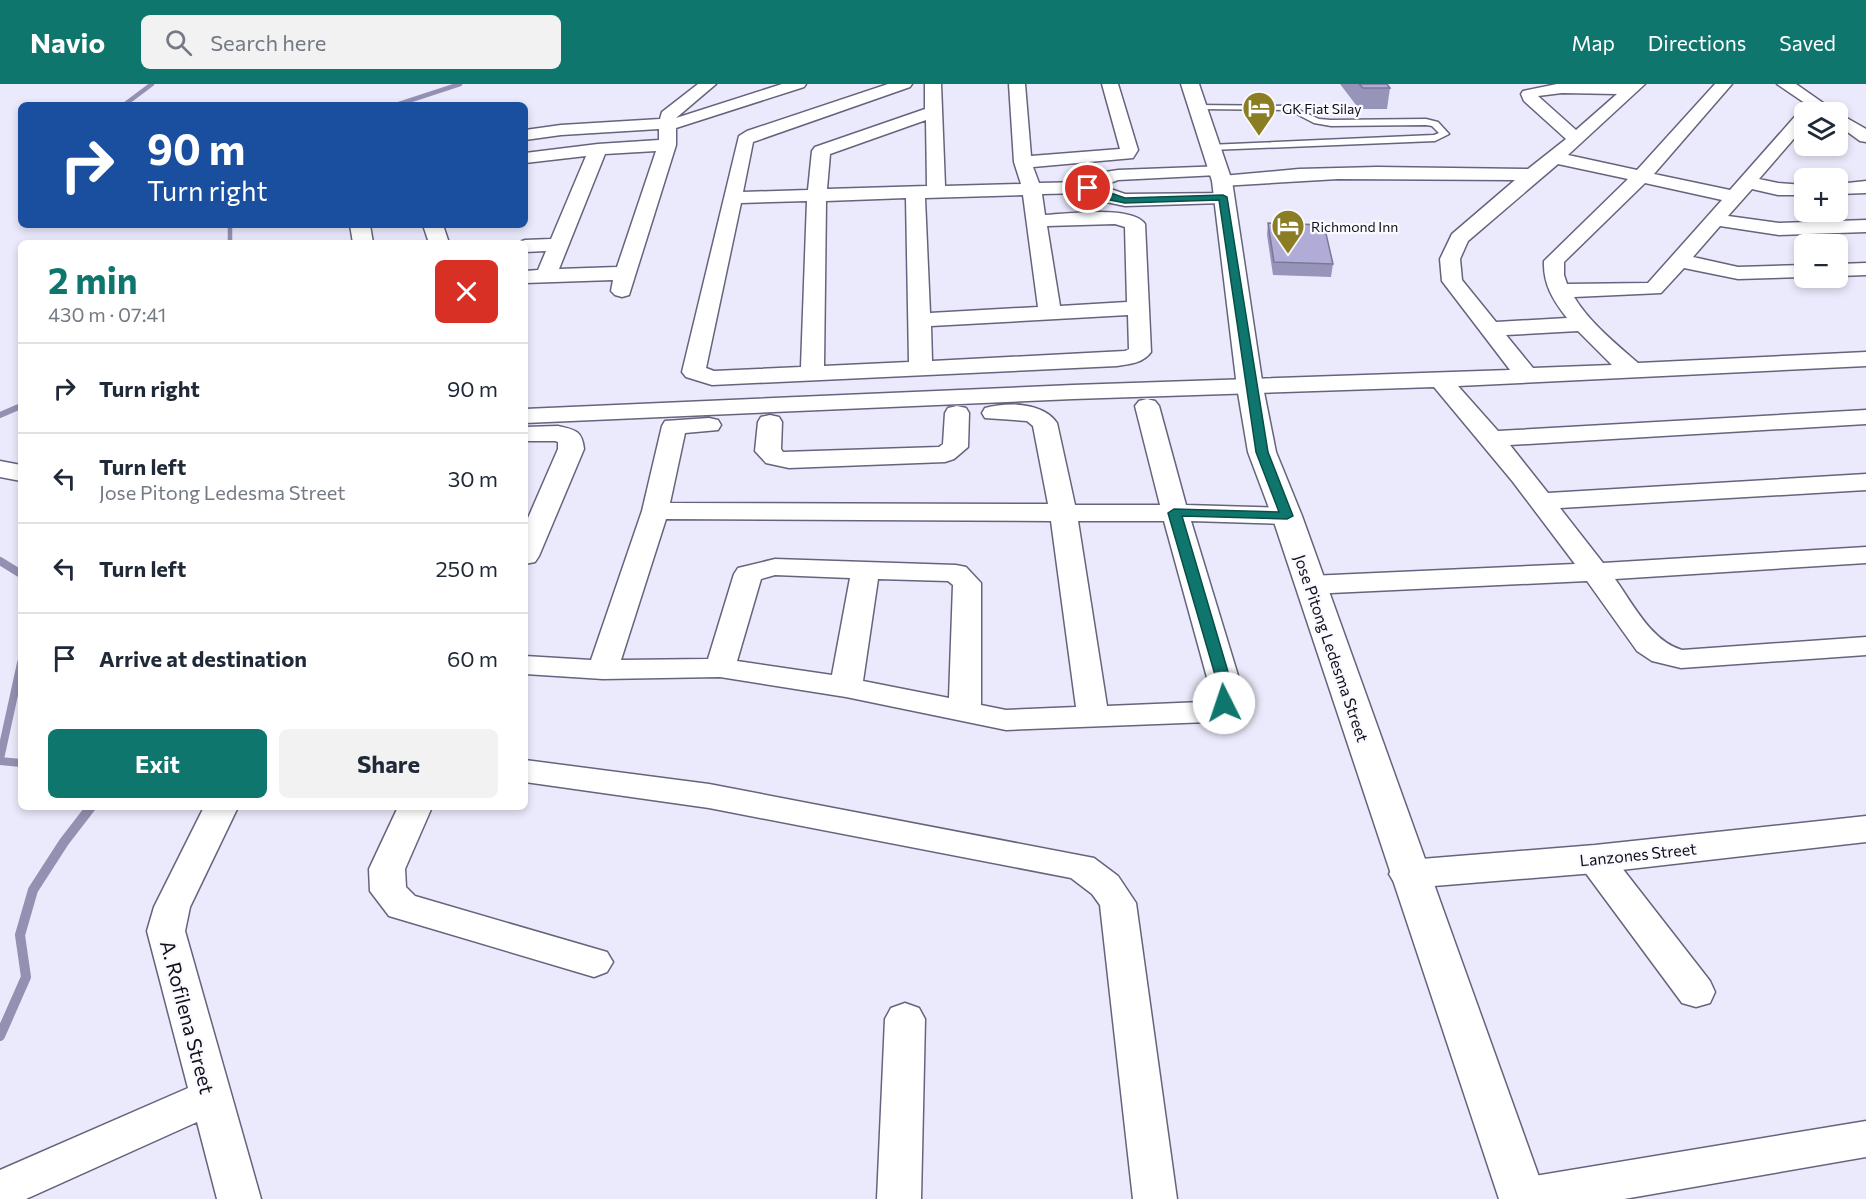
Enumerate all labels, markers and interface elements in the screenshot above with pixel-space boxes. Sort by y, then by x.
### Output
search box [141,15,561,69]
text: Navio [30,25,105,59]
icon: search [162,26,195,59]
text: Search here [210,29,326,56]
text: Map [1572,30,1615,55]
text: Directions [1648,30,1746,55]
text: Saved [1779,30,1836,55]
hotel icon: GK Fiat Silay [1241,90,1277,137]
place label: GK Fiat Silay [1282,100,1361,117]
map controls [1794,102,1848,288]
button: layers [1794,102,1848,156]
text: 90 m [147,122,246,174]
icon: right [48,126,126,204]
pin [1062,162,1113,213]
button: + [1794,168,1848,222]
icon: arrive [1071,171,1104,204]
text: Turn right [147,174,267,207]
hotel icon: Richmond Inn [1270,208,1306,255]
place label: Richmond Inn [1311,218,1398,235]
button: − [1794,234,1848,288]
text: 2 min [48,257,138,301]
button: close [435,260,498,323]
text: 430 m · 07:41 [48,302,166,326]
icon: right [48,372,81,405]
text: Turn right [99,375,200,402]
text: 90 m [447,375,498,402]
text: Turn left [99,453,186,480]
icon: left [48,462,81,495]
text: 30 m [448,465,498,492]
text: Jose Pitong Ledesma Street [99,480,345,504]
icon: left [48,552,81,585]
street label: Jose Pitong Ledesma Street [1291,552,1373,745]
text: Turn left [99,555,186,582]
text: 250 m [435,555,498,582]
icon: arrive [48,642,81,675]
text: Arrive at destination [99,645,307,672]
text: 60 m [447,645,498,672]
position arrow [1192,671,1256,735]
button: Exit [48,729,267,798]
button: Share [279,729,498,798]
street label: Lanzones Street [1579,838,1698,870]
street label: A. Rofilena Street [156,938,220,1096]

